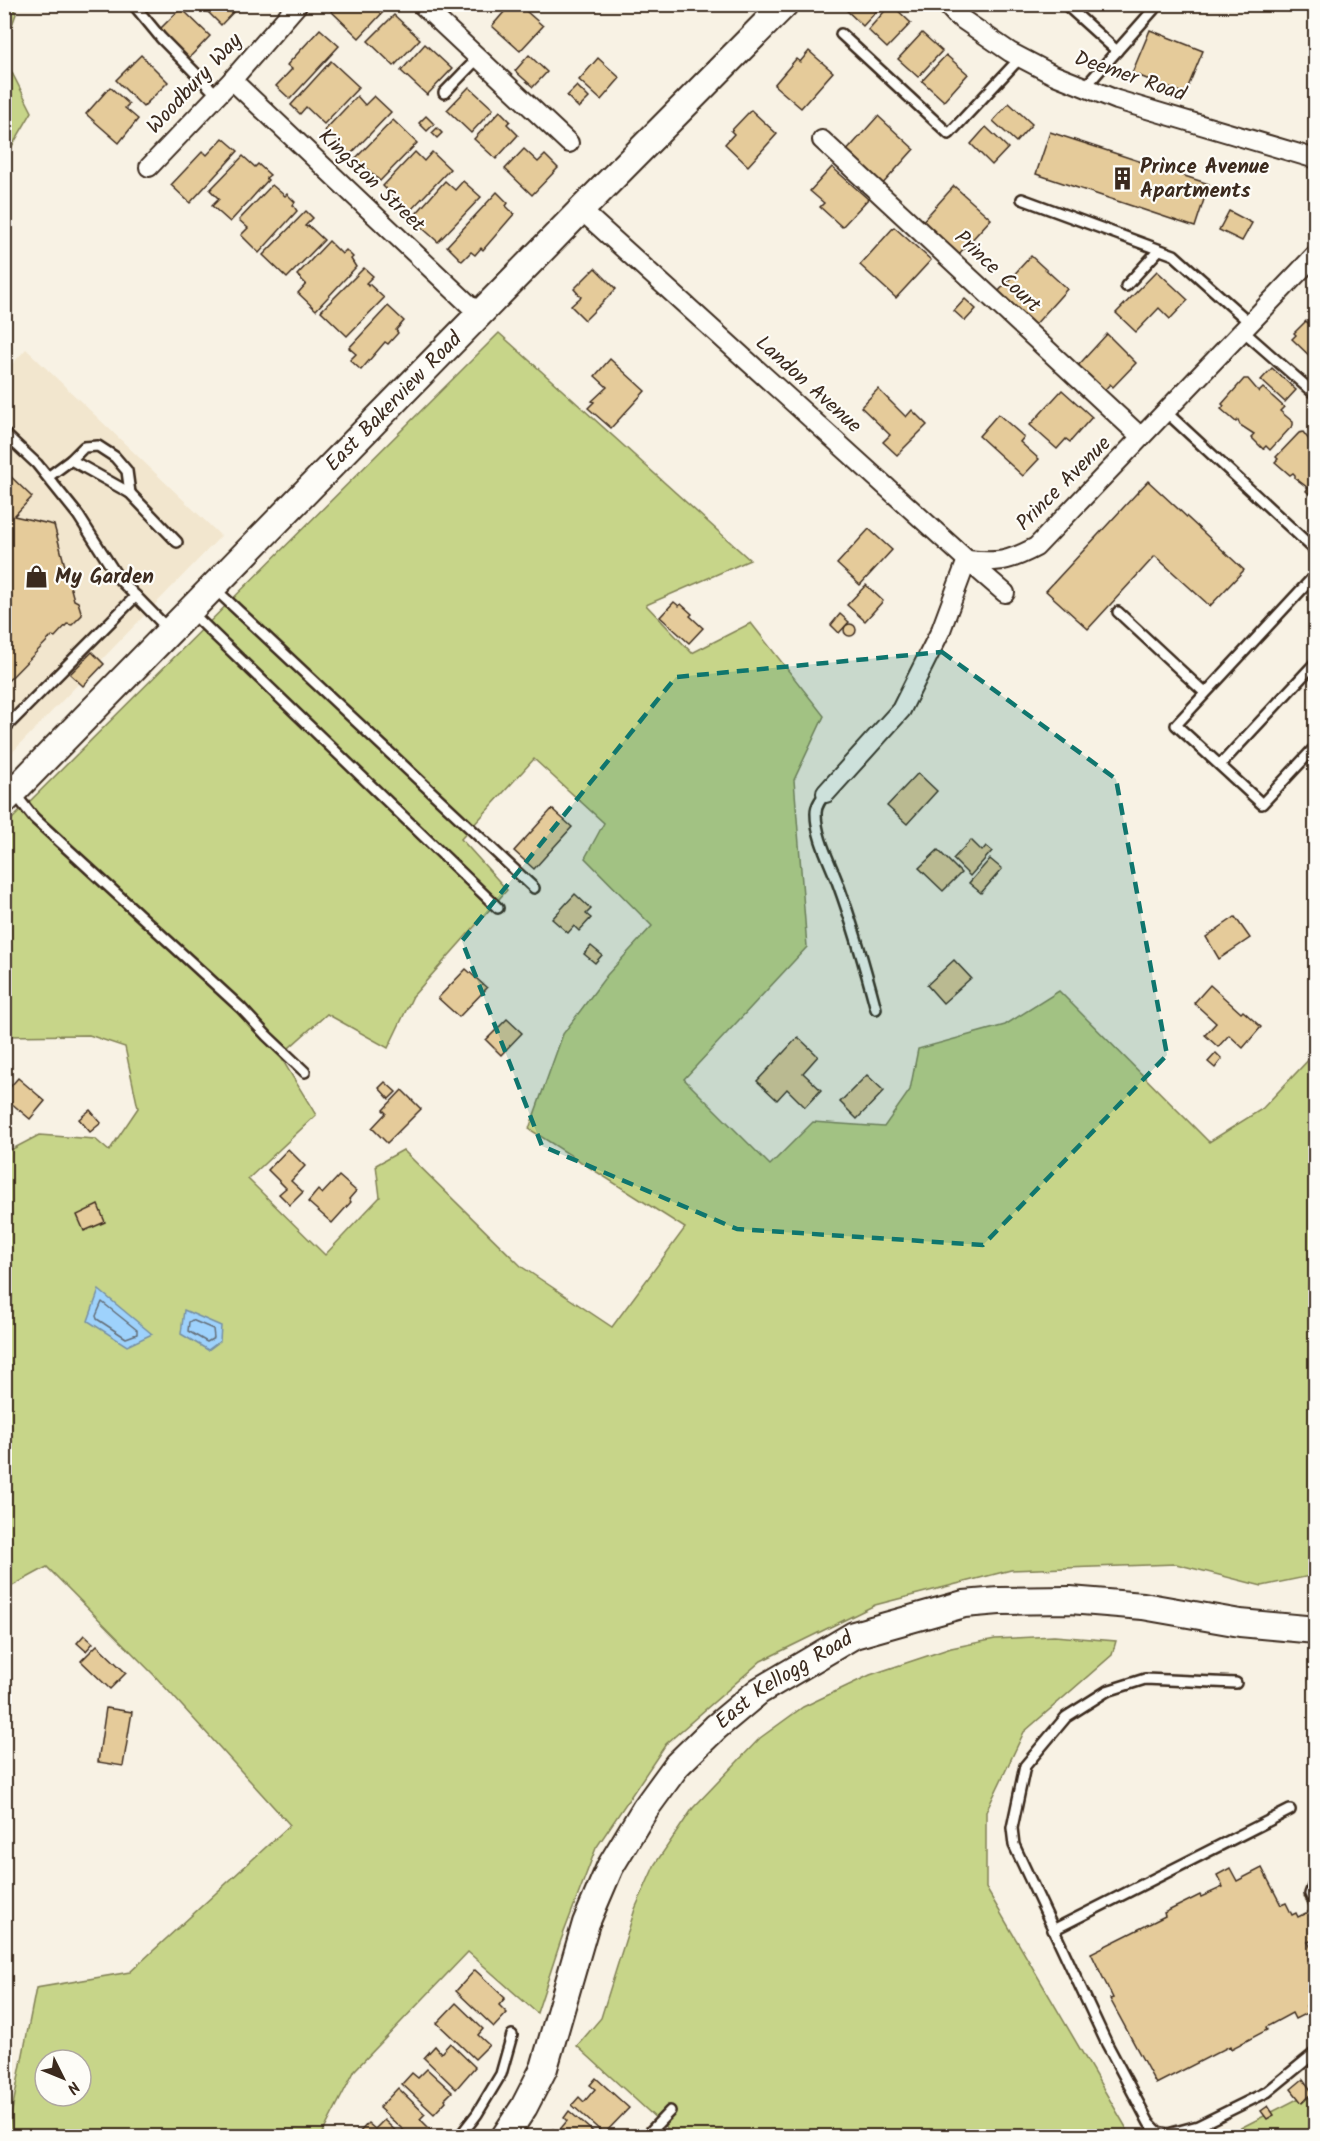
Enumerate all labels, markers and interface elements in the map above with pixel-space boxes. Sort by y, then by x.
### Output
street label: Woodbury Way [139,26,251,142]
street label: Deemer Road [1070,43,1191,112]
street label: Kingston Street [310,121,433,241]
place label: Prince Avenue Apartments [1140,151,1269,208]
building icon: Prince Avenue Apartments [1109,166,1135,192]
street label: Prince Court [946,223,1049,322]
street label: East Bakerview Road [317,324,471,480]
street label: Landon Avenue [747,328,869,442]
street label: Prince Avenue [1009,428,1120,539]
place label: My Garden [55,561,154,594]
shop icon: My Garden [24,564,50,590]
street label: East Kellogg Road [708,1622,860,1738]
north arrow [33,2048,93,2108]
text: N [60,2075,85,2099]

